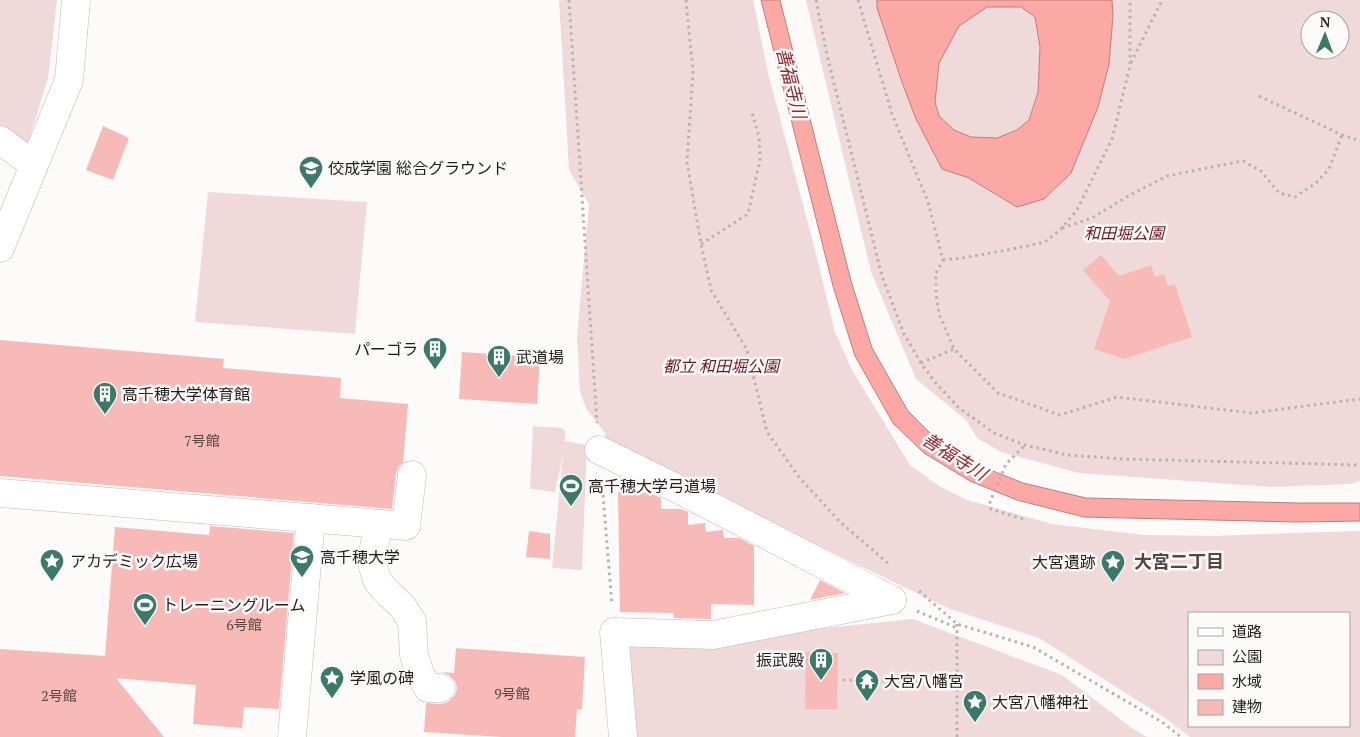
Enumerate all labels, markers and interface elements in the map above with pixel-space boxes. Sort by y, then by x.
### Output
north arrow [1300,10,1350,60]
text: N [1320,12,1331,31]
water label: 善福寺川 [772,45,813,123]
school or university icon: 佼成学園 総合グラウンド [298,155,324,189]
place label: 佼成学園 総合グラウンド [328,157,508,179]
park label: 和田堀公園 [1084,222,1166,244]
building icon: パーゴラ [422,336,448,370]
place label: パーゴラ [354,338,418,360]
building icon: 武道場 [486,344,512,378]
place label: 武道場 [516,346,564,368]
park label: 都立 和田堀公園 [663,355,781,377]
building icon: 高千穂大学体育館 [92,381,118,415]
place label: 高千穂大学体育館 [122,383,250,405]
water label: 善福寺川 [918,427,994,486]
house number: 7号館 [184,431,220,450]
sports icon: 高千穂大学弓道場 [558,473,584,507]
place label: 高千穂大学弓道場 [588,475,716,497]
school or university icon: 高千穂大学 [289,544,315,578]
place label: 高千穂大学 [320,546,400,568]
place icon: アカデミック広場 [39,548,65,582]
place icon: 大宮遺跡 [1100,549,1126,583]
district label: 大宮二丁目 [1134,549,1224,573]
place label: アカデミック広場 [70,550,198,572]
place label: 大宮遺跡 [1032,551,1096,573]
sports icon: トレーニングルーム [132,592,158,626]
place label: トレーニングルーム [162,594,306,616]
legend [1188,612,1350,727]
house number: 6号館 [226,615,262,634]
text: 道路 [1232,621,1262,641]
text: 公園 [1232,646,1262,666]
building icon: 振武殿 [808,647,834,681]
place label: 振武殿 [756,649,804,671]
place icon: 学風の碑 [319,665,345,699]
place label: 学風の碑 [350,667,414,689]
temple icon: 大宮八幡宮 [854,668,880,702]
place label: 大宮八幡宮 [884,670,964,692]
text: 水域 [1232,671,1262,691]
house number: 9号館 [494,684,530,703]
house number: 2号館 [41,686,77,705]
place icon: 大宮八幡神社 [962,689,988,723]
place label: 大宮八幡神社 [992,691,1088,713]
text: 建物 [1232,696,1262,716]

